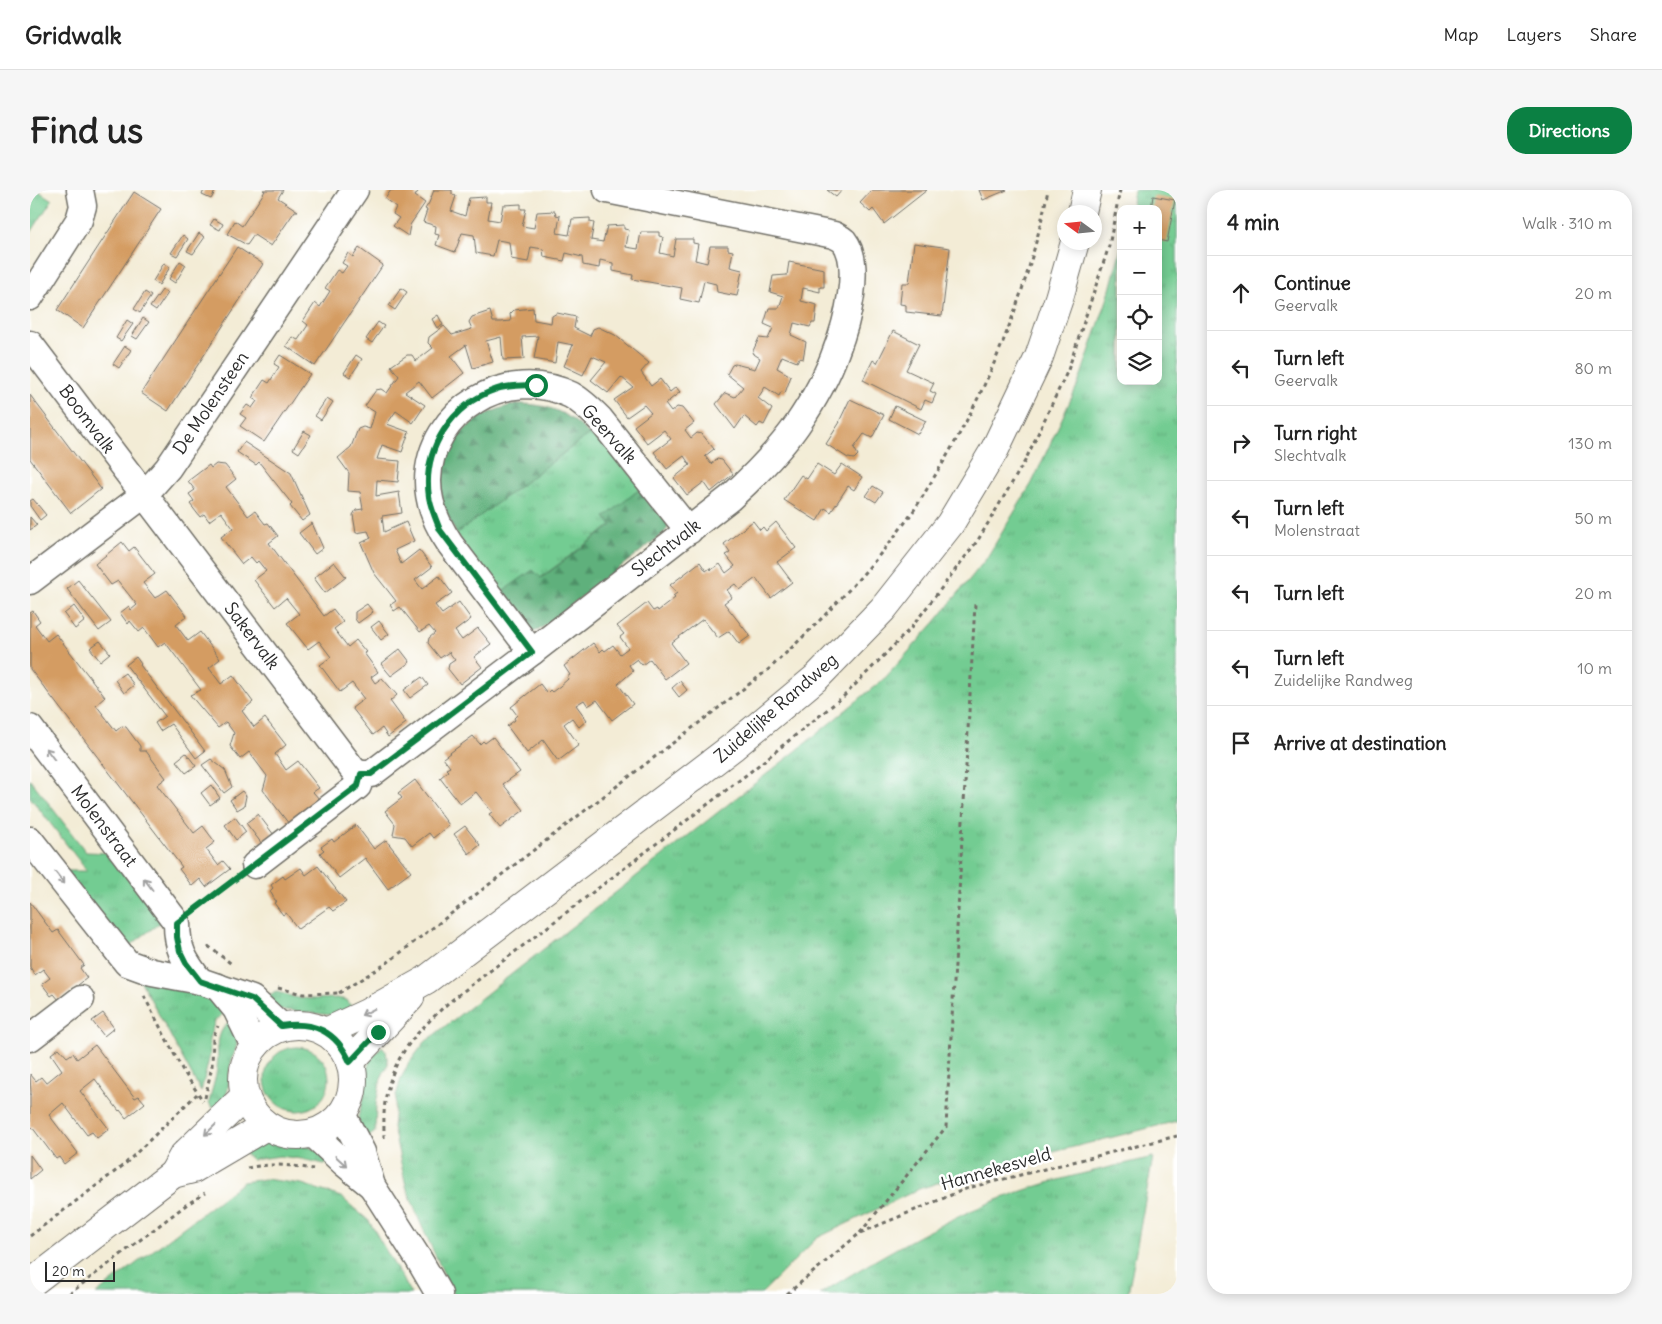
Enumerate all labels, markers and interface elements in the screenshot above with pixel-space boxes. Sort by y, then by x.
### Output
text: Gridwalk [25,20,122,50]
text: Map [1443,23,1478,46]
text: Layers [1506,23,1562,46]
text: Share [1590,23,1637,46]
button: Directions [1507,107,1632,154]
text: Find us [30,108,143,152]
north arrow [1057,205,1102,250]
map controls [1117,205,1162,385]
button: + [1117,205,1162,250]
text: 4 min [1227,209,1279,236]
text: Walk · 310 m [1522,213,1612,233]
button: − [1117,250,1162,295]
text: Continue [1274,271,1351,295]
icon: ahead [1227,279,1255,307]
text: 20 m [1575,283,1612,303]
button: locate [1117,295,1162,340]
text: Geervalk [1274,295,1338,315]
button: layers [1117,340,1162,385]
text: Turn left [1274,346,1344,370]
street label: De Molensteen [168,347,253,459]
icon: left [1227,354,1255,382]
text: 80 m [1574,358,1612,378]
text: Geervalk [1274,370,1338,390]
route start [525,374,548,397]
street label: Boomvalk [54,380,121,457]
street label: Geervalk [577,399,642,468]
text: Turn right [1274,421,1357,445]
icon: right [1227,429,1255,457]
text: 130 m [1568,433,1612,453]
text: Slechtvalk [1274,445,1346,465]
text: Turn left [1274,496,1344,520]
icon: left [1227,504,1255,532]
text: 50 m [1574,508,1612,528]
street label: Slechtvalk [627,514,705,582]
text: Molenstraat [1274,520,1360,540]
icon: left [1227,579,1255,607]
text: Turn left [1274,581,1344,605]
text: 20 m [1575,583,1612,603]
street label: Sakervalk [220,597,285,674]
text: Turn left [1274,646,1344,670]
street label: Zuidelijke Randweg [709,648,842,768]
icon: left [1227,654,1255,682]
text: 10 m [1577,658,1612,678]
text: Zuidelijke Randweg [1274,670,1413,690]
icon: arrive [1227,729,1255,757]
text: Arrive at destination [1274,731,1447,755]
one-way arrow [44,748,55,761]
street label: Molenstraat [66,780,143,871]
one-way arrow [55,871,65,885]
one-way arrow [143,877,153,891]
one-way arrow [361,1008,376,1017]
route end [367,1021,390,1044]
one-way arrow [204,1124,216,1136]
street label: Hannekesveld [938,1142,1054,1195]
one-way arrow [335,1155,348,1166]
scale bar [45,1259,115,1282]
text: 20 m [52,1262,85,1280]

